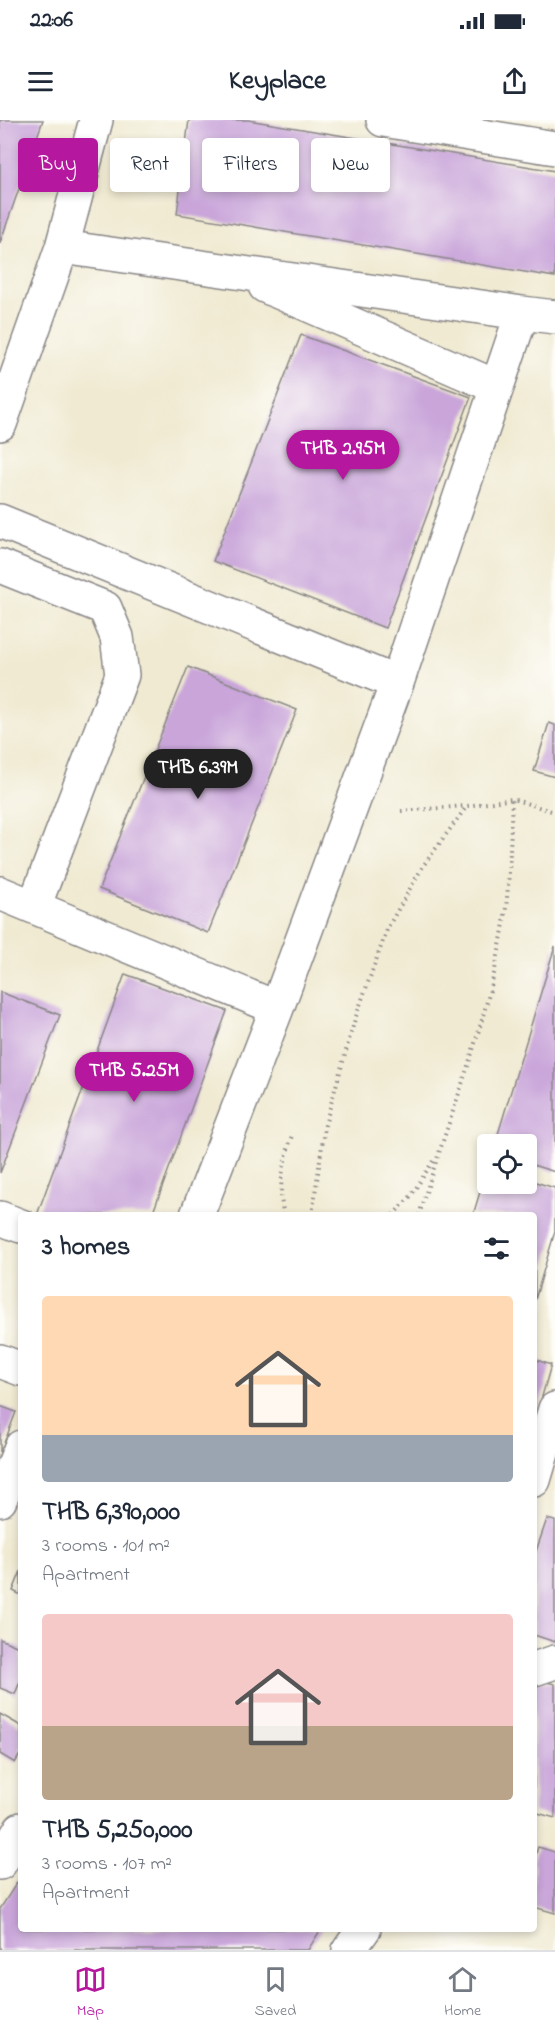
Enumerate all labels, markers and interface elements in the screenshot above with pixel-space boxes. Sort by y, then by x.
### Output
text: 22:06 [30,5,73,37]
text: Keyplace [229,62,326,101]
icon: menu [24,65,57,98]
icon: share [498,65,531,98]
chip: Buy [18,138,98,192]
chip: Rent [110,138,190,192]
chip: Filters [202,138,299,192]
chip: New [311,138,390,192]
pin: THB 2.95M [274,430,412,481]
text: THB 2.95M [300,435,386,464]
pin: THB 6.39M [129,749,267,800]
text: THB 6.39M [158,754,238,783]
pin: THB 5.25M [65,1052,203,1103]
text: THB 5.25M [89,1057,179,1086]
map controls [477,1134,537,1194]
button: locate [477,1134,537,1194]
text: 3 homes [42,1229,130,1267]
icon: filters [480,1232,513,1265]
icon: home [224,1335,332,1443]
text: THB 6,390,000 [42,1494,180,1532]
text: 3 rooms · 101 m² [42,1532,170,1561]
text: Apartment [42,1561,130,1590]
icon: home [224,1653,332,1761]
text: THB 5,250,000 [42,1812,193,1850]
text: 3 rooms · 107 m² [42,1850,172,1879]
text: Apartment [42,1879,130,1908]
tab: Map [74,1963,107,2023]
tab: Saved [255,1963,296,2023]
tab: Home [444,1963,481,2023]

